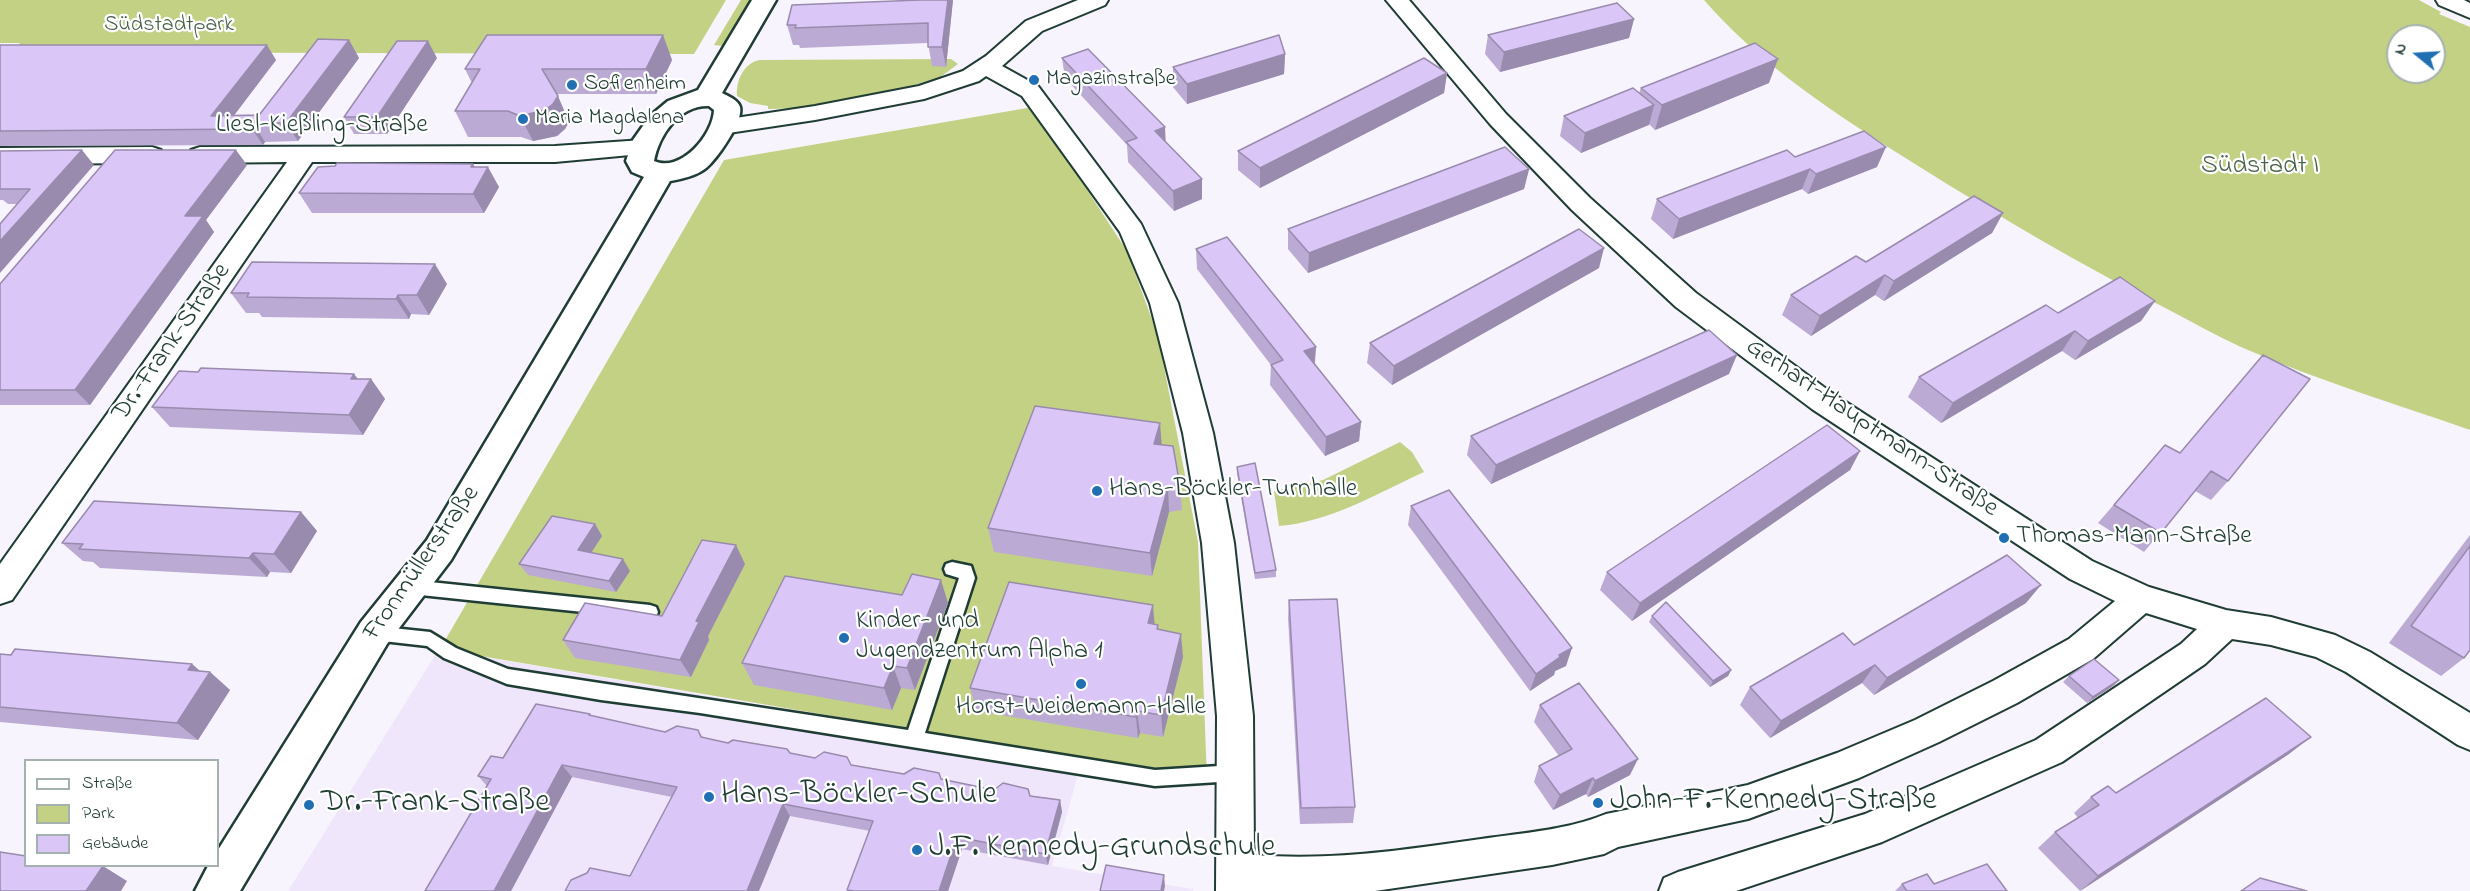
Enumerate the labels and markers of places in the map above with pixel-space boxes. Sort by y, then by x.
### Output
place label: Magazinstraße [1046,67,1176,93]
place label: Sofienheim [584,72,686,98]
marker: Magazinstraße [1027,73,1041,87]
marker: Sofienheim [565,78,579,92]
place label: Maria Magdalena [535,106,684,132]
marker: Maria Magdalena [516,112,530,126]
place label: Hans-Böckler-Turnhalle [1109,475,1358,507]
marker: Hans-Böckler-Turnhalle [1090,484,1104,498]
place label: Thomas-Mann-Straße [2016,522,2252,554]
marker: Thomas-Mann-Straße [1997,531,2011,545]
place label: Kinder- und Jugendzentrum Alpha 1 [856,607,1103,668]
marker: Kinder- und Jugendzentrum Alpha 1 [837,631,851,645]
marker: Horst-Weidemann-Halle [1074,677,1088,691]
place label: Horst-Weidemann-Halle [956,693,1206,725]
place label: Hans-Böckler-Schule [721,778,997,816]
place label: John-F.-Kennedy-Straße [1610,784,1937,822]
place label: Dr.-Frank-Straße [321,786,550,824]
marker: Hans-Böckler-Schule [702,790,716,804]
marker: John-F.-Kennedy-Straße [1591,796,1605,810]
marker: Dr.-Frank-Straße [302,798,316,812]
place label: J.F. Kennedy-Grundschule [929,831,1275,869]
marker: J.F. Kennedy-Grundschule [910,843,924,857]

